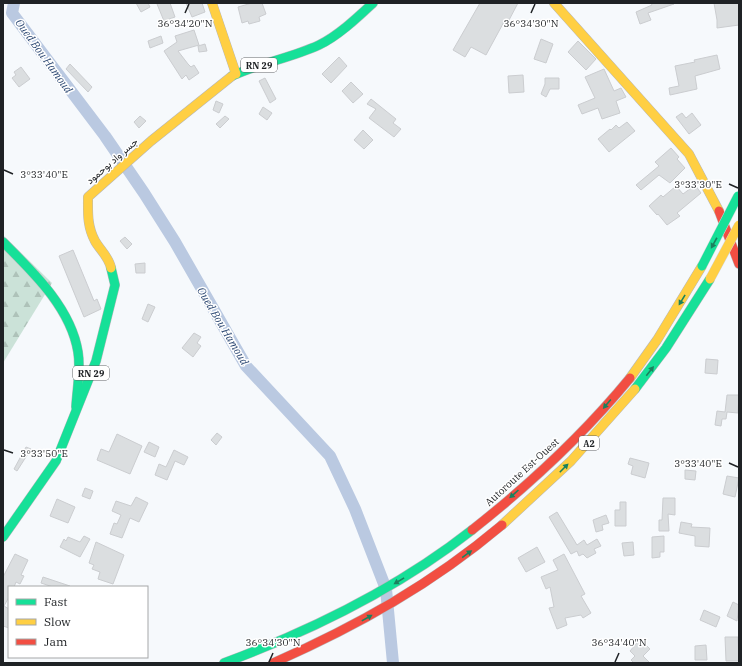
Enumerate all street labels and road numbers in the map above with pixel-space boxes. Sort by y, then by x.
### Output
road number: RN 29 [241,58,277,72]
street label: جسر واد بوحمود [83,135,141,187]
road number: RN 29 [73,366,109,380]
street label: Autoroute Est-Ouest [482,435,562,509]
road number: A2 [579,436,599,450]

